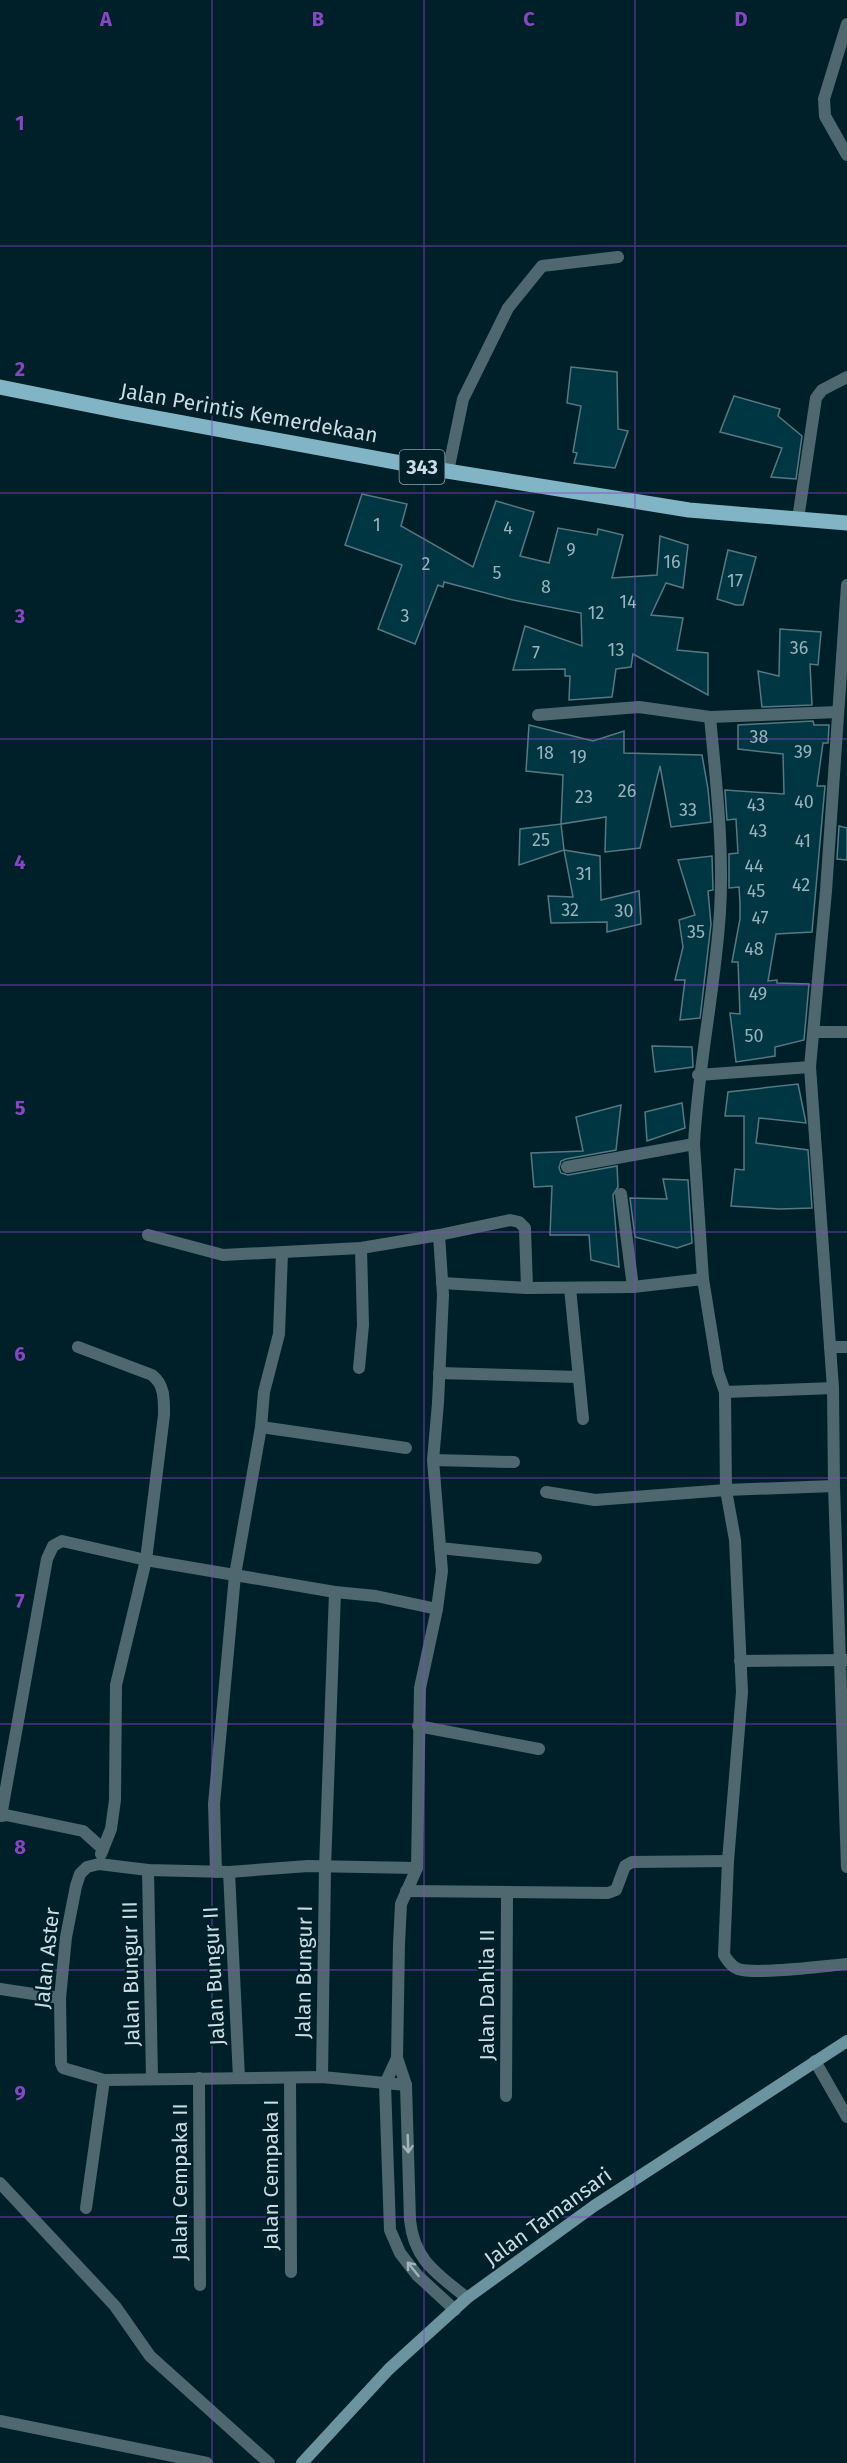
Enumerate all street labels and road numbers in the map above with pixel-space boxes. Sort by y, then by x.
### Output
street label: Jalan Perintis Kemerdekaan [118,378,380,448]
road number: 343 [400,450,444,484]
street label: Jalan Bungur III [117,1901,145,2047]
street label: Jalan Bungur I [290,1905,318,2039]
street label: Jalan Aster [29,1906,65,2010]
street label: Jalan Bungur II [197,1906,231,2046]
street label: Jalan Dahlia II [474,1929,500,2061]
street label: Jalan Cempaka I [258,2099,284,2251]
street label: Jalan Cempaka II [167,2103,193,2261]
street label: Jalan Tamansari [479,2162,617,2272]

